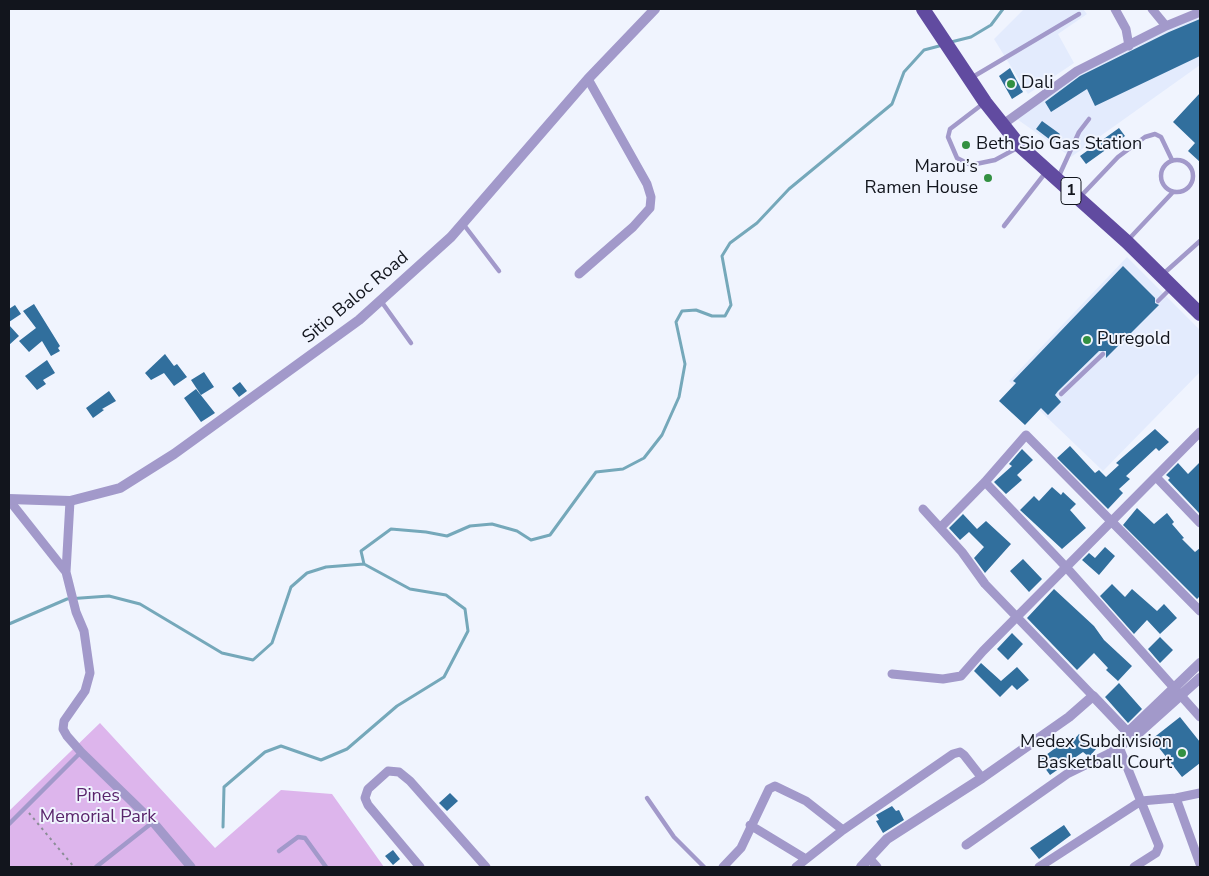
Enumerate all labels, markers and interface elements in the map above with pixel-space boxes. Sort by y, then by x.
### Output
place label: Dali [1021,73,1053,95]
marker: Dali [1005,78,1017,90]
place label: Beth Sio Gas Station [976,134,1142,156]
marker: Beth Sio Gas Station [960,139,972,151]
place label: Marou’s Ramen House [865,157,978,200]
marker: Marou’s Ramen House [982,172,994,184]
road number: 1 [1061,178,1081,205]
street label: Sitio Baloc Road [298,247,414,349]
place label: Puregold [1097,329,1171,351]
marker: Puregold [1081,334,1093,346]
place label: Medex Subdivision Basketball Court [1020,732,1172,774]
marker: Medex Subdivision Basketball Court [1176,747,1188,759]
park label: Pines Memorial Park [40,786,156,829]

